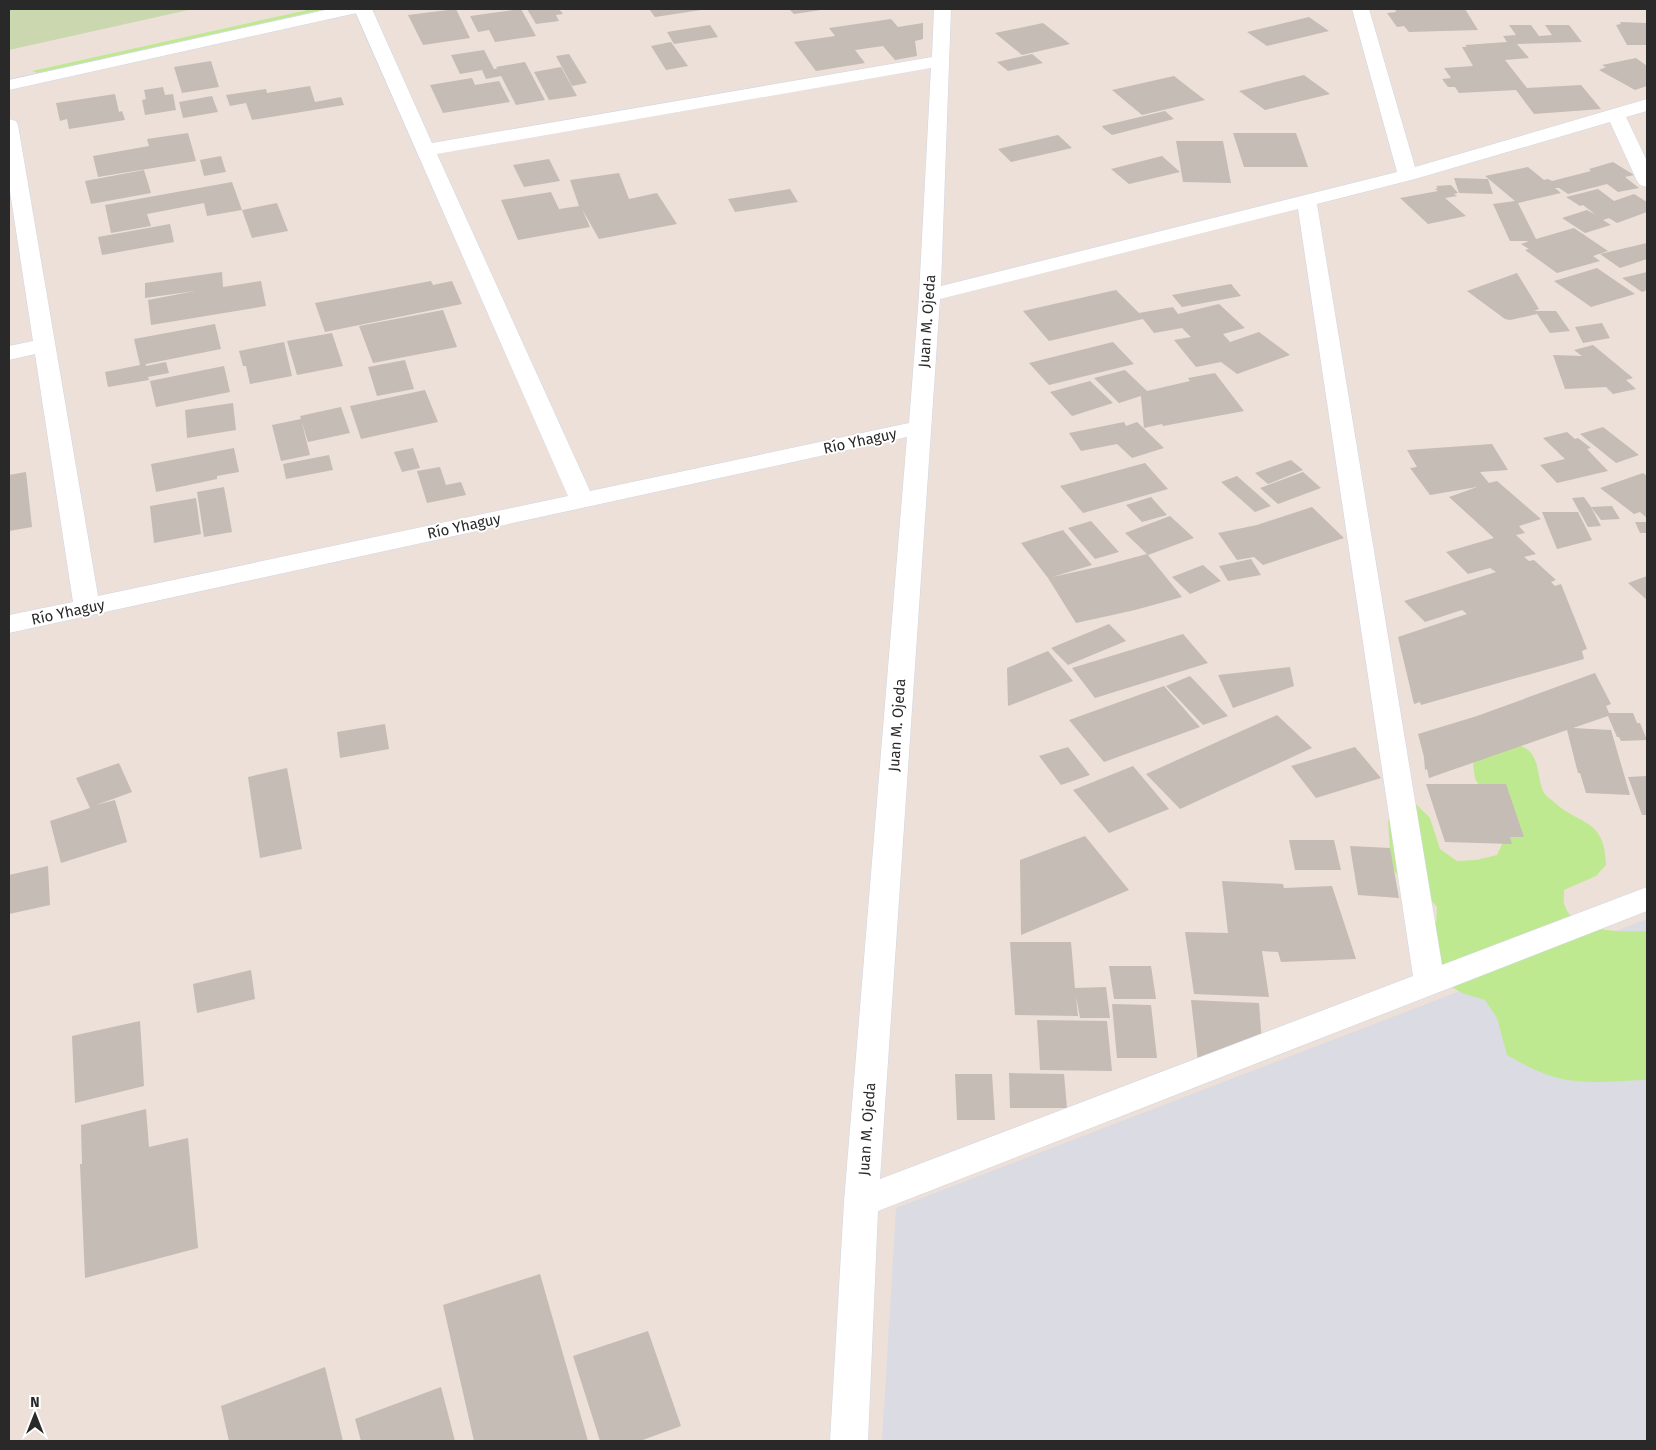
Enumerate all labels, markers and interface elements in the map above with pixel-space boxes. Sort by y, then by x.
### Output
street label: Juan M. Ojeda [915,274,939,368]
street label: Río Yhaguy [822,424,899,458]
street label: Río Yhaguy [426,509,503,543]
street label: Río Yhaguy [30,595,107,629]
street label: Juan M. Ojeda [885,678,909,772]
street label: Juan M. Ojeda [855,1082,879,1176]
north arrow [10,1390,60,1440]
text: N [30,1394,40,1411]

